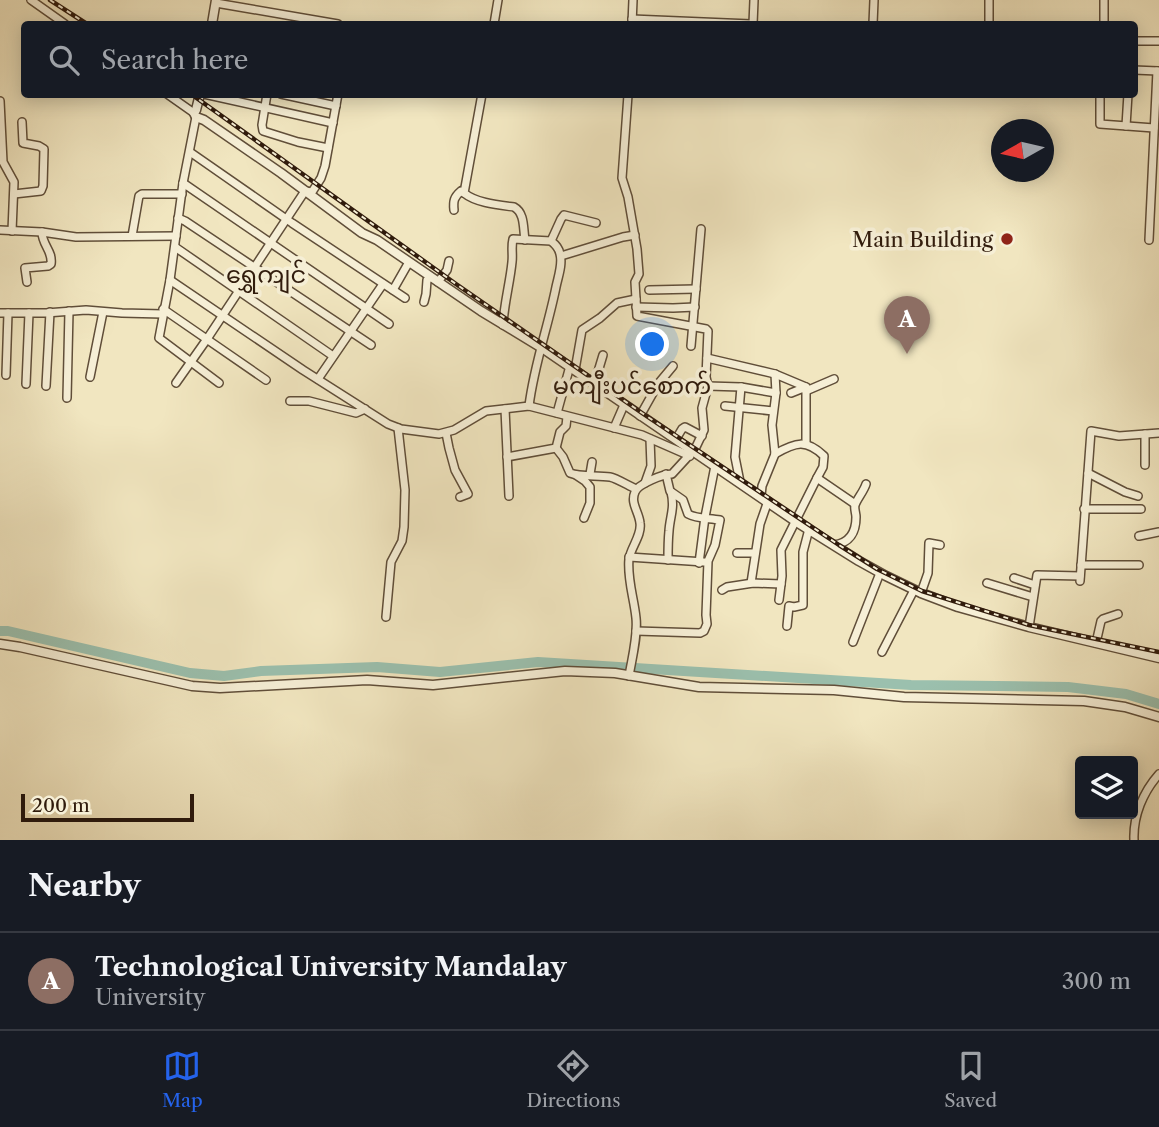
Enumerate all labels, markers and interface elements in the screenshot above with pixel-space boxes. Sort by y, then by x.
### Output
search box [21,21,1138,98]
icon: search [45,41,83,79]
text: Search here [101,44,248,76]
north arrow [991,119,1054,182]
place label: Main Building [852,227,994,252]
marker: Main Building [999,231,1015,247]
district label: ရွှေကျင် [226,259,306,294]
pin: A [884,296,930,354]
your location [635,327,669,361]
district label: မကျီးပင်စောက် [553,370,711,405]
map controls [1075,756,1138,819]
button: layers [1075,756,1138,819]
scale bar [21,791,194,823]
text: 200 m [32,794,90,817]
text: Nearby [28,867,141,904]
text: Technological University Mandalay [95,951,567,983]
text: A [42,967,60,995]
text: 300 m [1062,967,1131,995]
text: University [95,983,206,1011]
tab: Map [162,1047,203,1112]
tab: Directions [527,1047,620,1112]
tab: Saved [944,1047,997,1112]

